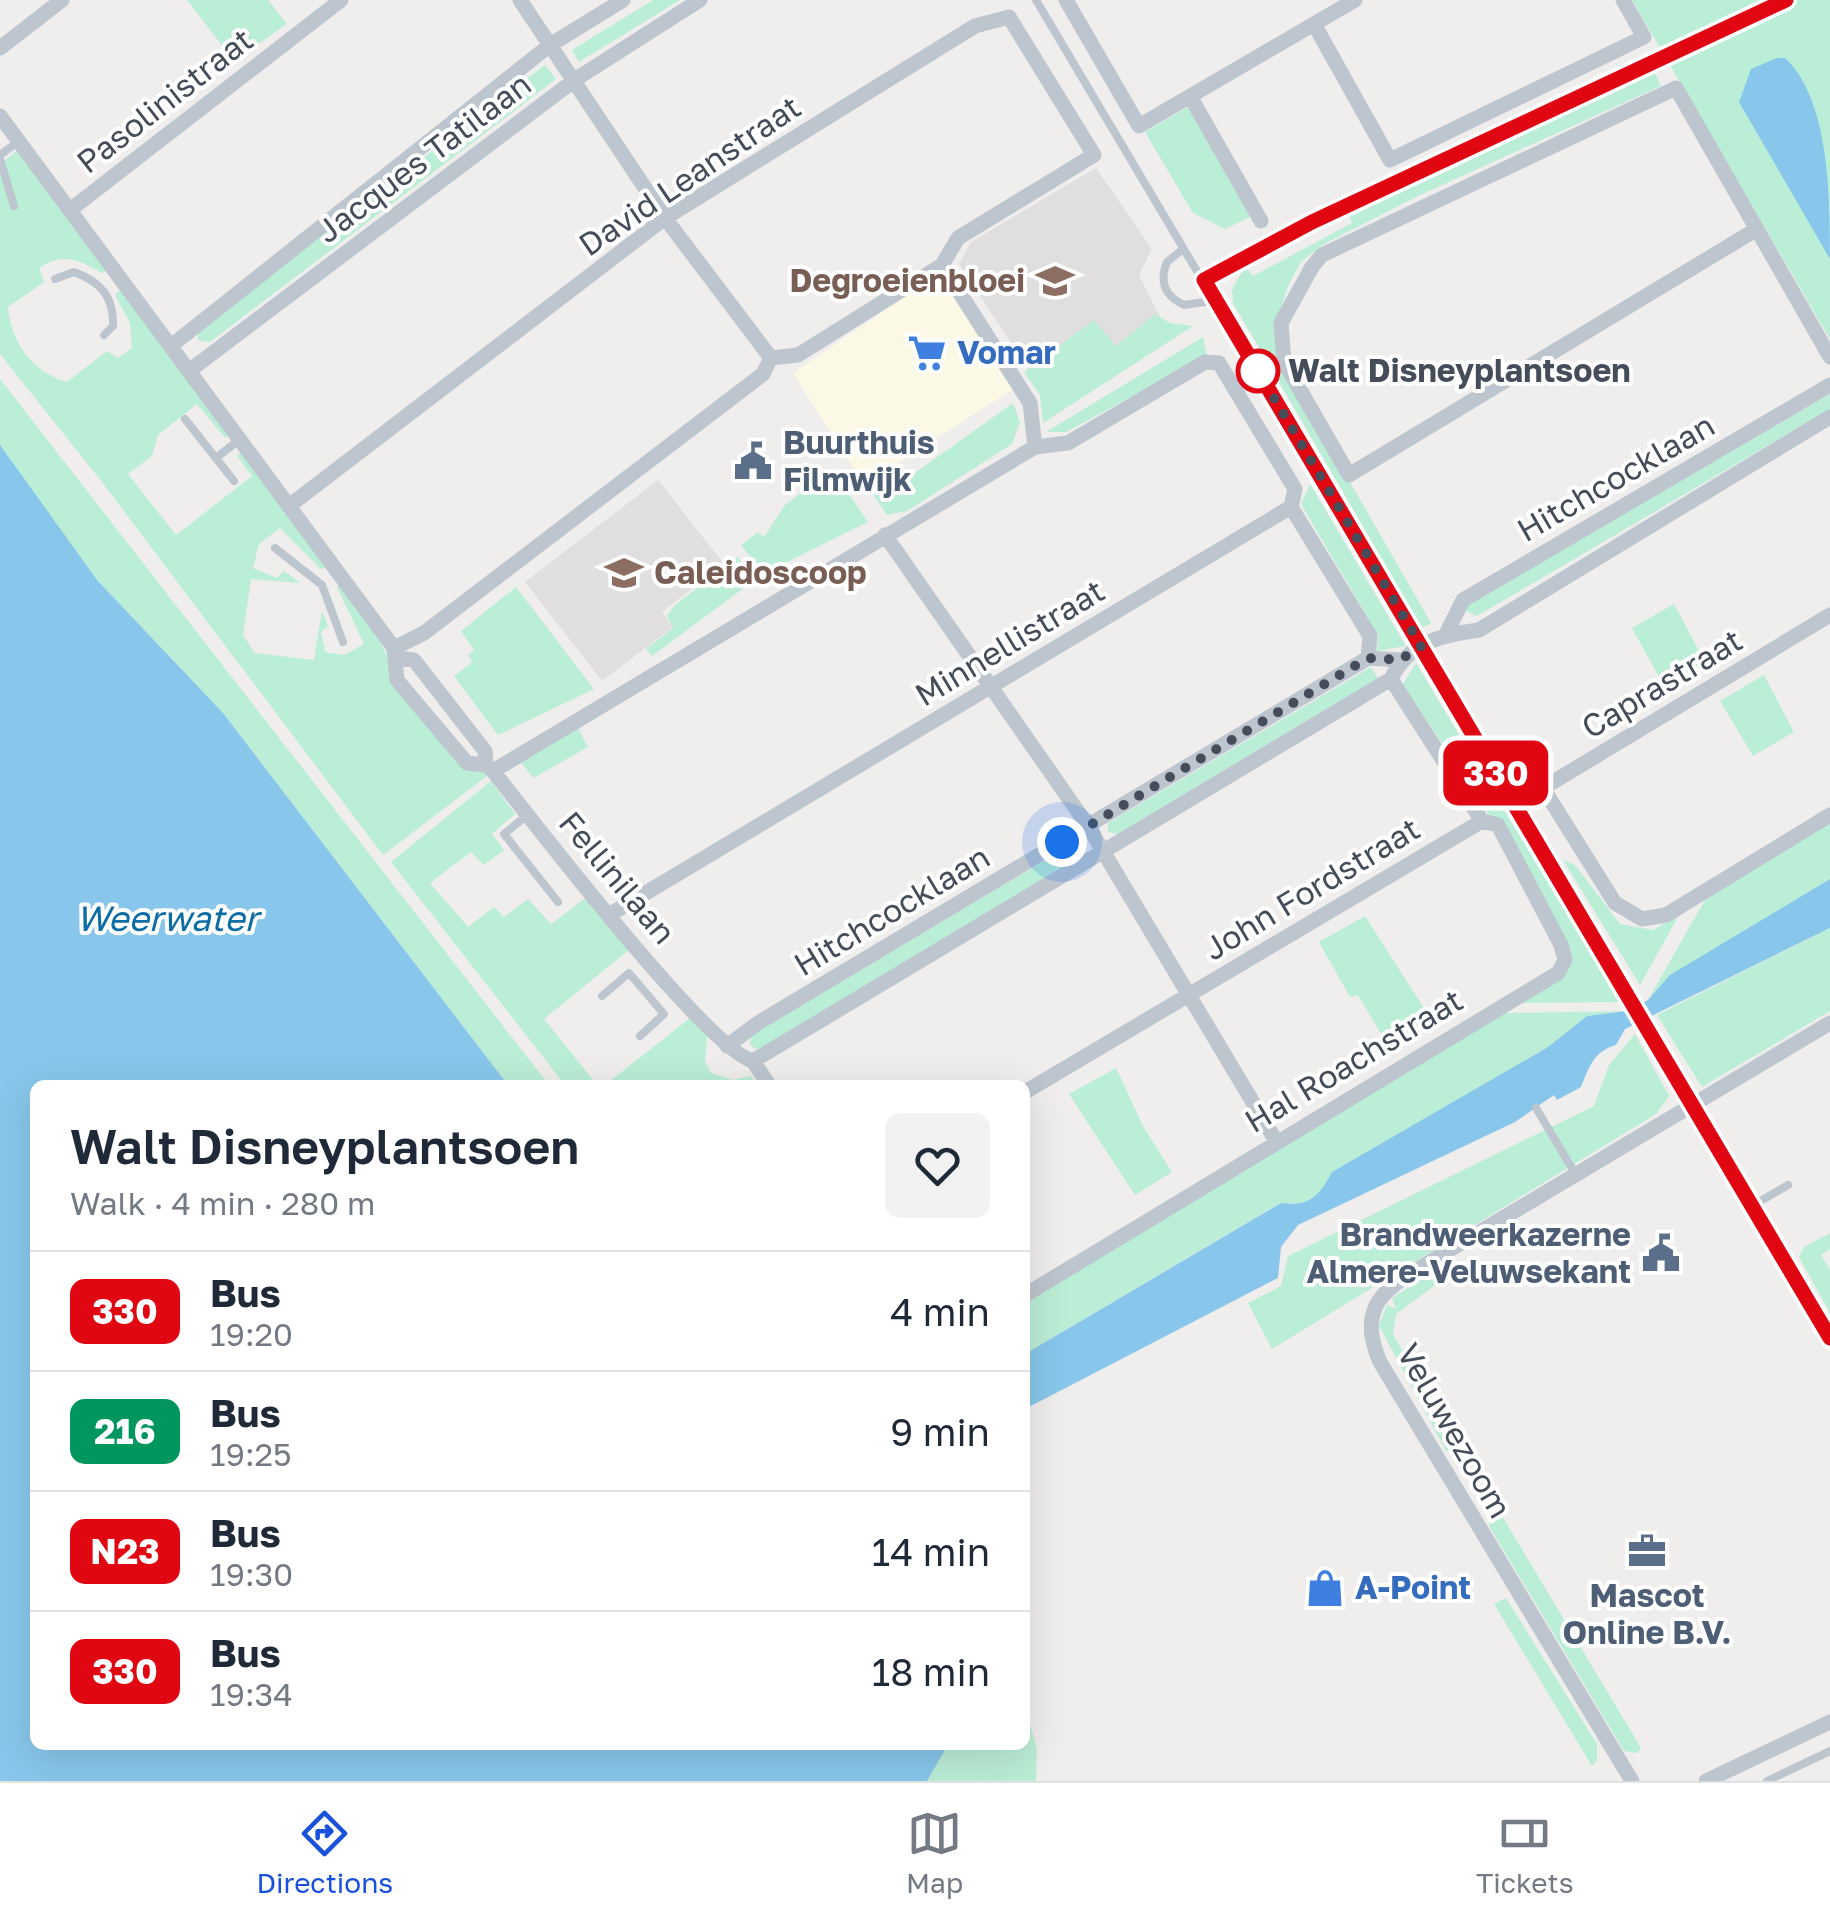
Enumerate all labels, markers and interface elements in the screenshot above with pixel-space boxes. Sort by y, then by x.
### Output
street label: Pasolinistraat [69,20,260,181]
street label: Jacques Tatilaan [309,64,538,250]
street label: David Leanstraat [572,87,807,263]
school or university icon: Degroeienbloei [1034,260,1076,302]
place label: Degroeienbloei [789,261,1025,299]
supermarket icon: Vomar [906,332,948,374]
place label: Vomar [957,333,1056,371]
marker: Walt Disneyplantsoen [1237,350,1279,392]
place label: Walt Disneyplantsoen [1288,351,1631,389]
street label: Hitchcocklaan [1510,405,1721,549]
place label: Buurthuis Filmwijk [783,423,935,498]
public building icon: Buurthuis Filmwijk [732,440,774,482]
school or university icon: Caleidoscoop [603,552,645,594]
place label: Caleidoscoop [654,553,867,591]
street label: Minnellistraat [908,571,1111,713]
street label: Caprastraat [1574,620,1749,746]
line badge: 330 [1438,740,1554,806]
text: 330 [1463,752,1529,794]
street label: Fellinilaan [552,804,684,951]
street label: John Fordstraat [1197,809,1426,967]
your location [1037,817,1087,867]
street label: Hitchcocklaan [787,837,996,983]
water label: Weerwater [76,897,262,939]
street label: Hal Roachstraat [1238,980,1469,1140]
button: heart [885,1113,990,1218]
text: Walt Disneyplantsoen [70,1117,579,1175]
text: Walk · 4 min · 280 m [70,1184,375,1222]
place label: Brandweerkazerne Almere-Veluwsekant [1306,1215,1631,1290]
public building icon: Brandweerkazerne Almere-Veluwsekant [1640,1232,1682,1274]
text: Bus [210,1270,281,1315]
text: 4 min [890,1289,990,1334]
text: 330 [92,1290,158,1332]
text: 19:20 [210,1315,293,1353]
street label: Veluwezoom [1390,1337,1520,1524]
text: Bus [210,1390,281,1435]
text: 9 min [890,1409,990,1454]
text: 216 [94,1410,156,1452]
text: 19:25 [210,1435,292,1473]
text: Bus [210,1510,281,1555]
text: 14 min [872,1529,990,1574]
text: N23 [90,1530,160,1572]
office icon: Mascot Online B.V. [1626,1530,1668,1572]
text: 19:30 [210,1555,293,1593]
shop icon: A-Point [1304,1567,1346,1609]
place label: A-Point [1355,1568,1471,1606]
place label: Mascot Online B.V. [1563,1576,1731,1651]
text: Bus [210,1630,281,1675]
text: 18 min [872,1649,990,1694]
text: 330 [92,1650,158,1692]
text: 19:34 [210,1675,293,1713]
tab: Directions [256,1806,393,1899]
tab: Map [906,1806,963,1899]
tab: Tickets [1476,1806,1574,1899]

